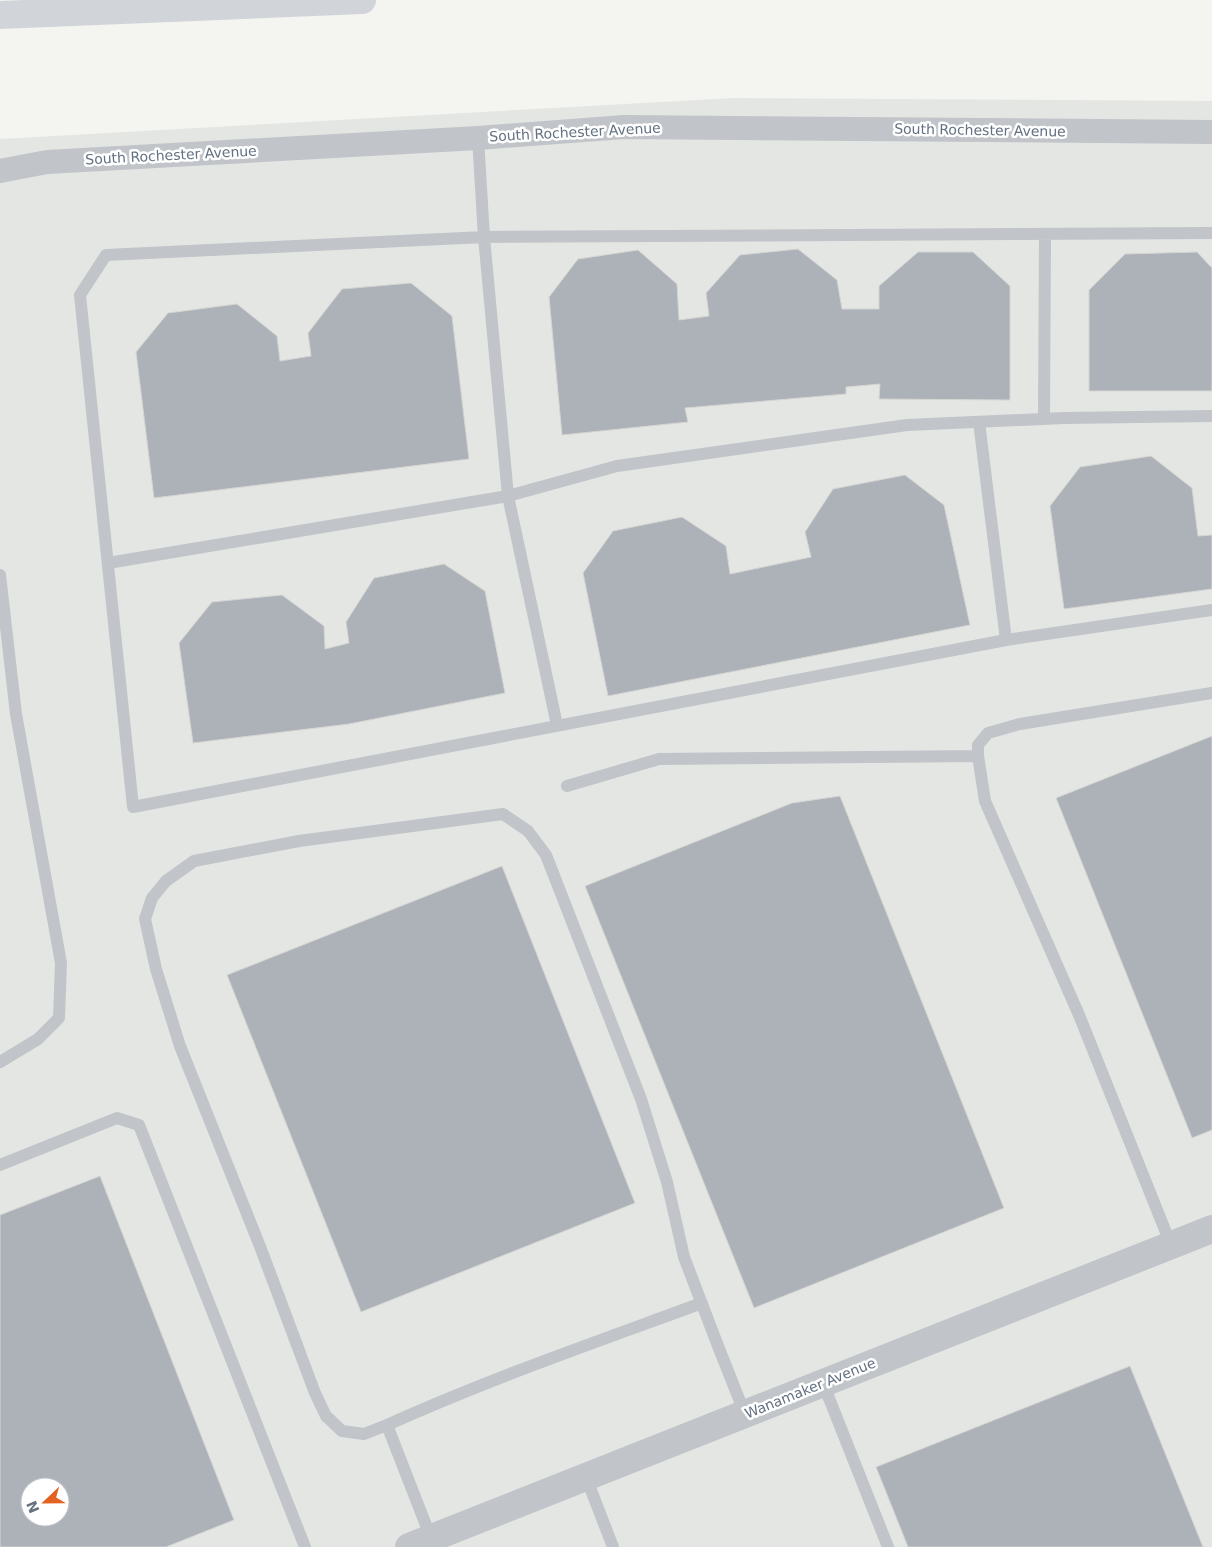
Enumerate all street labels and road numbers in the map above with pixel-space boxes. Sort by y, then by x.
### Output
street label: South Rochester Avenue [489,120,661,144]
street label: South Rochester Avenue [894,121,1066,139]
street label: South Rochester Avenue [85,143,257,167]
street label: Wanamaker Avenue [742,1354,878,1422]

